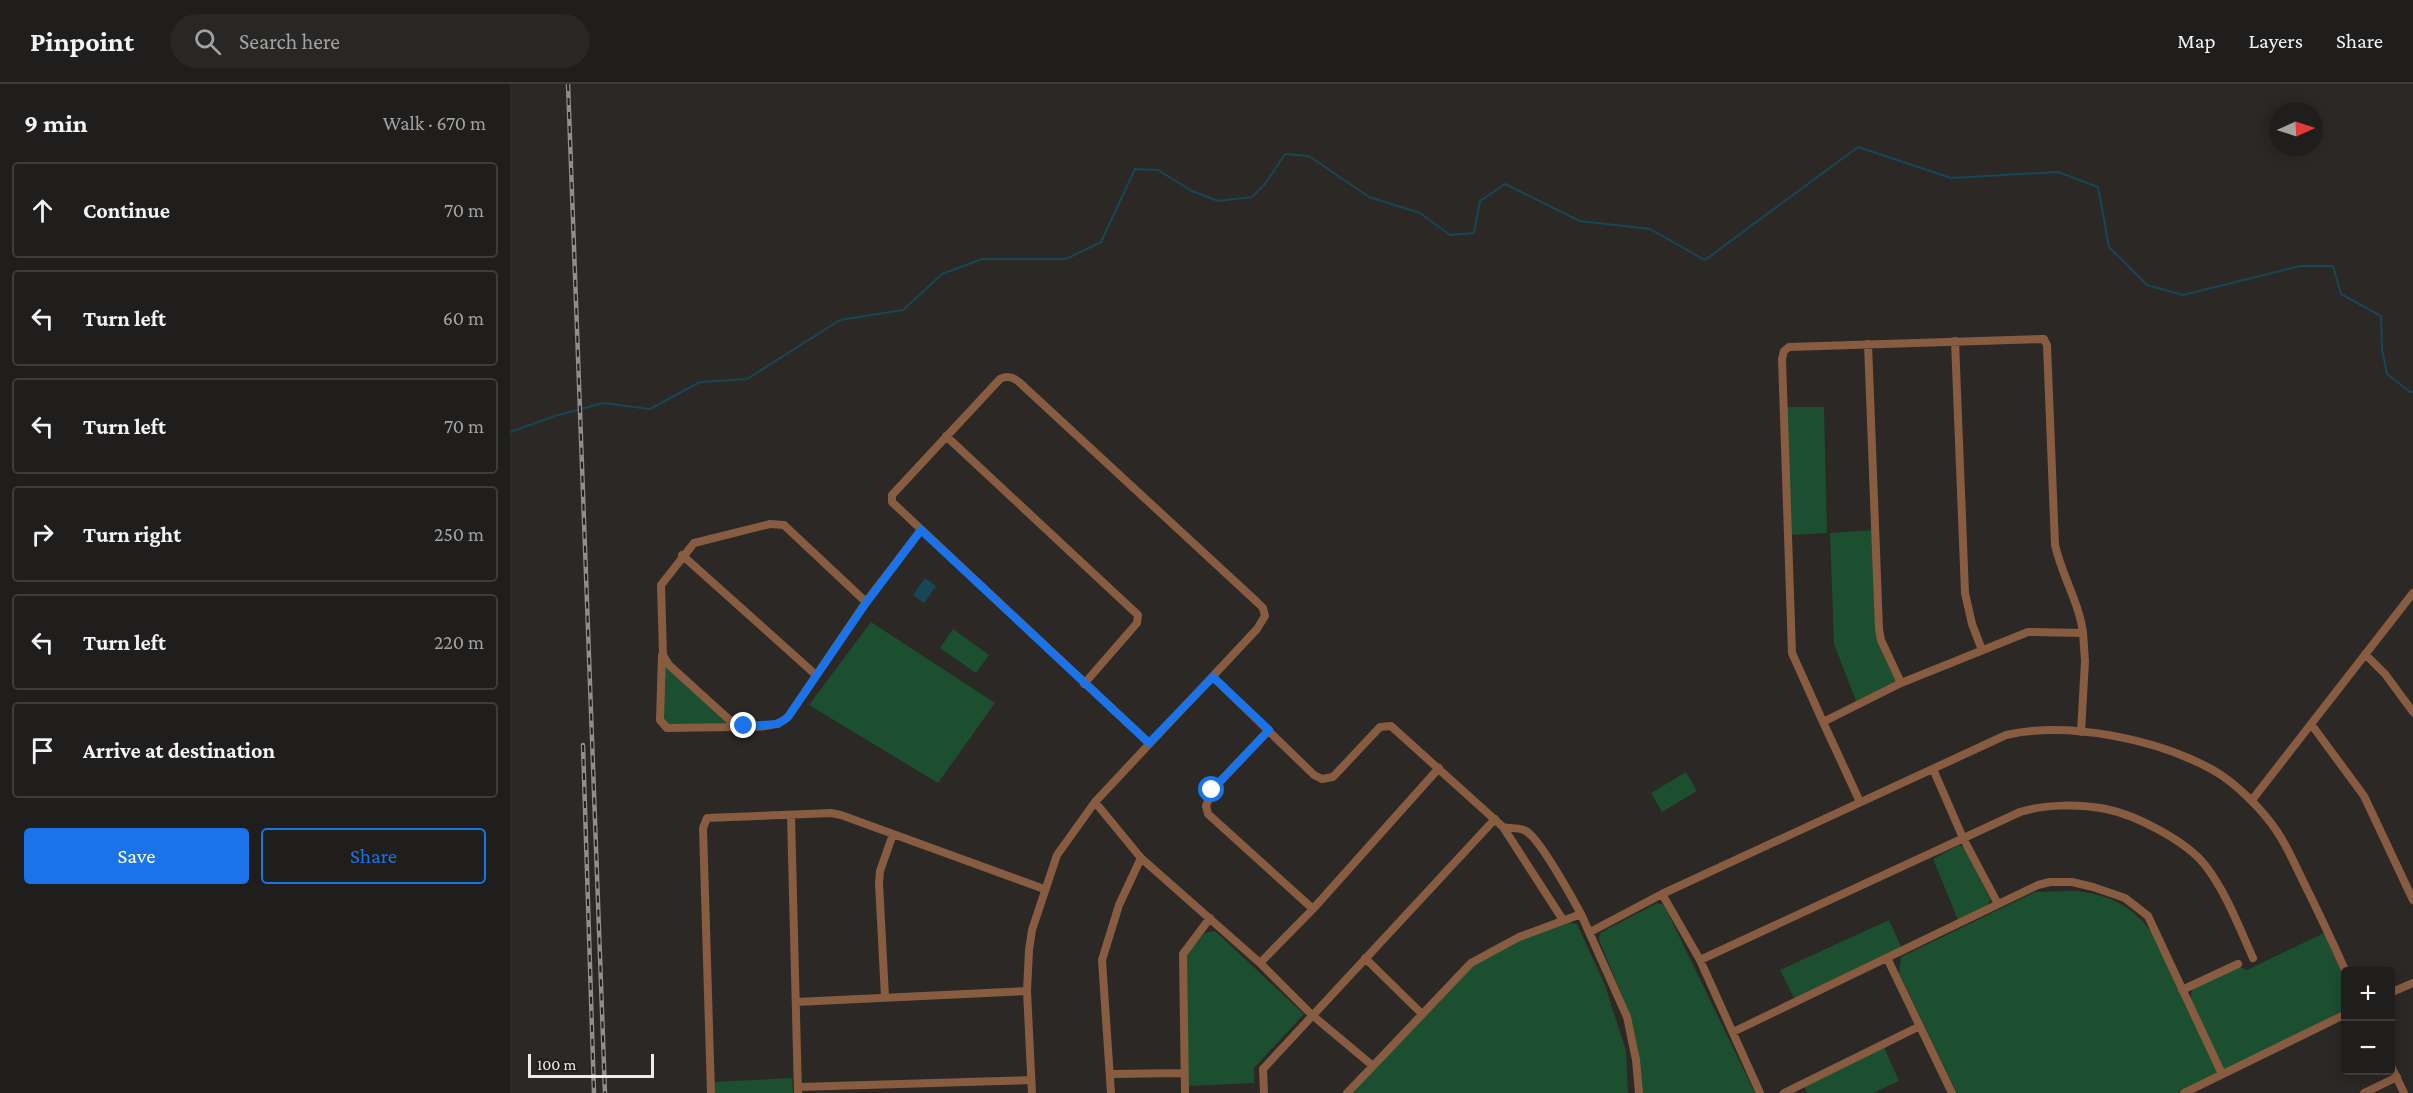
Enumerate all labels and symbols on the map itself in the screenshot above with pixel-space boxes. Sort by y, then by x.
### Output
north arrow [2269,102,2323,156]
route end [730,712,756,738]
route start [1198,776,1224,802]
scale bar [528,1051,654,1078]

